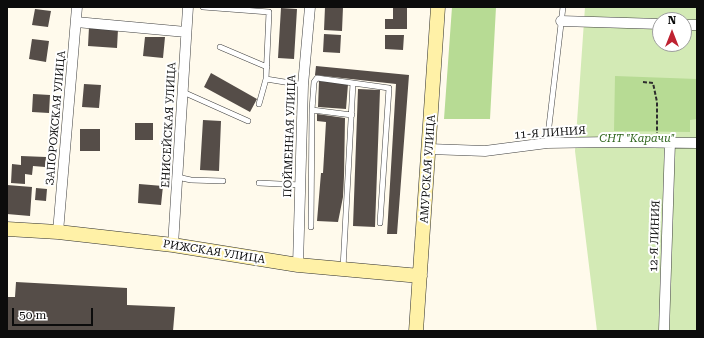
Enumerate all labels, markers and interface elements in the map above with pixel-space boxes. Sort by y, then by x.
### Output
north arrow [652,12,692,52]
text: N [668,14,676,27]
street label: ЗАПОРОЖСКАЯ УЛИЦА [44,50,68,186]
street label: ЕНИСЕЙСКАЯ УЛИЦА [159,62,179,188]
street label: ПОЙМЕННАЯ УЛИЦА [281,74,299,198]
street label: АМУРСКАЯ УЛИЦА [418,114,438,224]
street label: 11-Я ЛИНИЯ [514,124,586,142]
park label: СНТ "Карачи" [599,132,675,146]
street label: 12-Я ЛИНИЯ [647,200,663,272]
street label: РИЖСКАЯ УЛИЦА [162,237,266,267]
scale bar [14,300,95,326]
text: 50 m [19,308,46,322]

